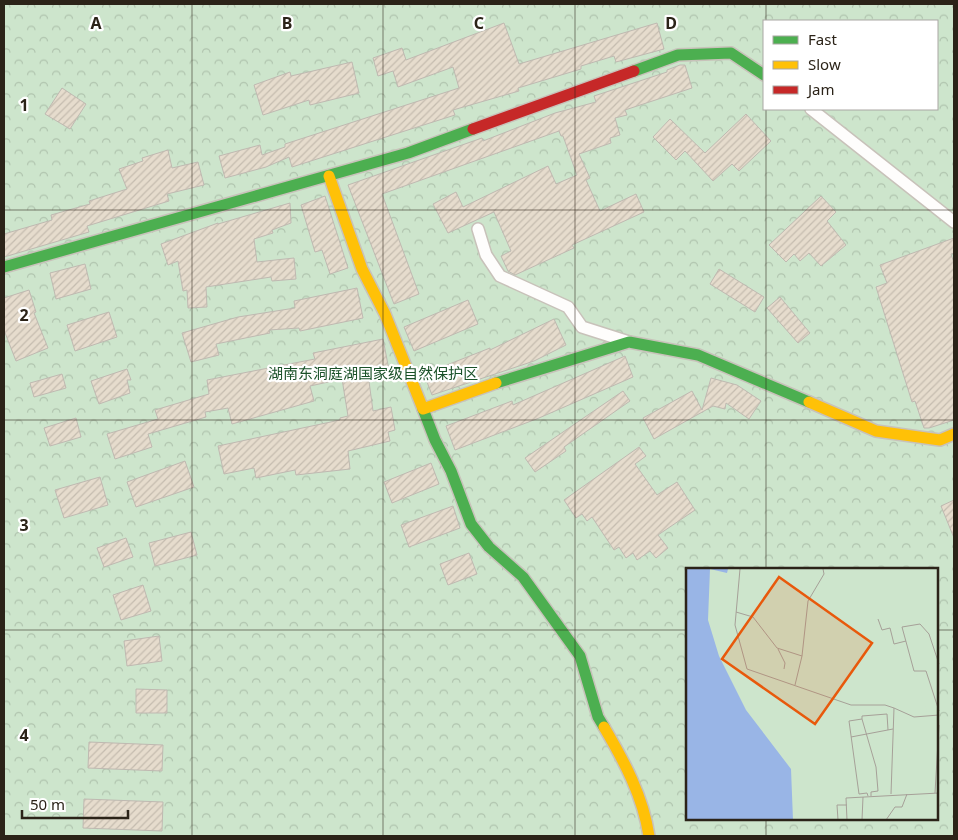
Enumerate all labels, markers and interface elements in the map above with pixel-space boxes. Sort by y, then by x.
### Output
text: A [90,12,102,34]
text: B [282,12,292,34]
text: C [474,12,484,34]
text: D [665,12,677,34]
legend [763,20,938,110]
text: Fast [808,29,837,49]
text: Slow [808,54,841,74]
text: Jam [806,79,835,99]
text: 1 [19,94,29,116]
text: 2 [19,304,29,326]
park label: 湖南东洞庭湖国家级自然保护区 [268,363,478,383]
text: 3 [19,514,29,536]
inset map [686,568,938,820]
text: 4 [19,724,29,746]
scale bar [22,788,129,820]
text: 50 m [30,794,65,814]

